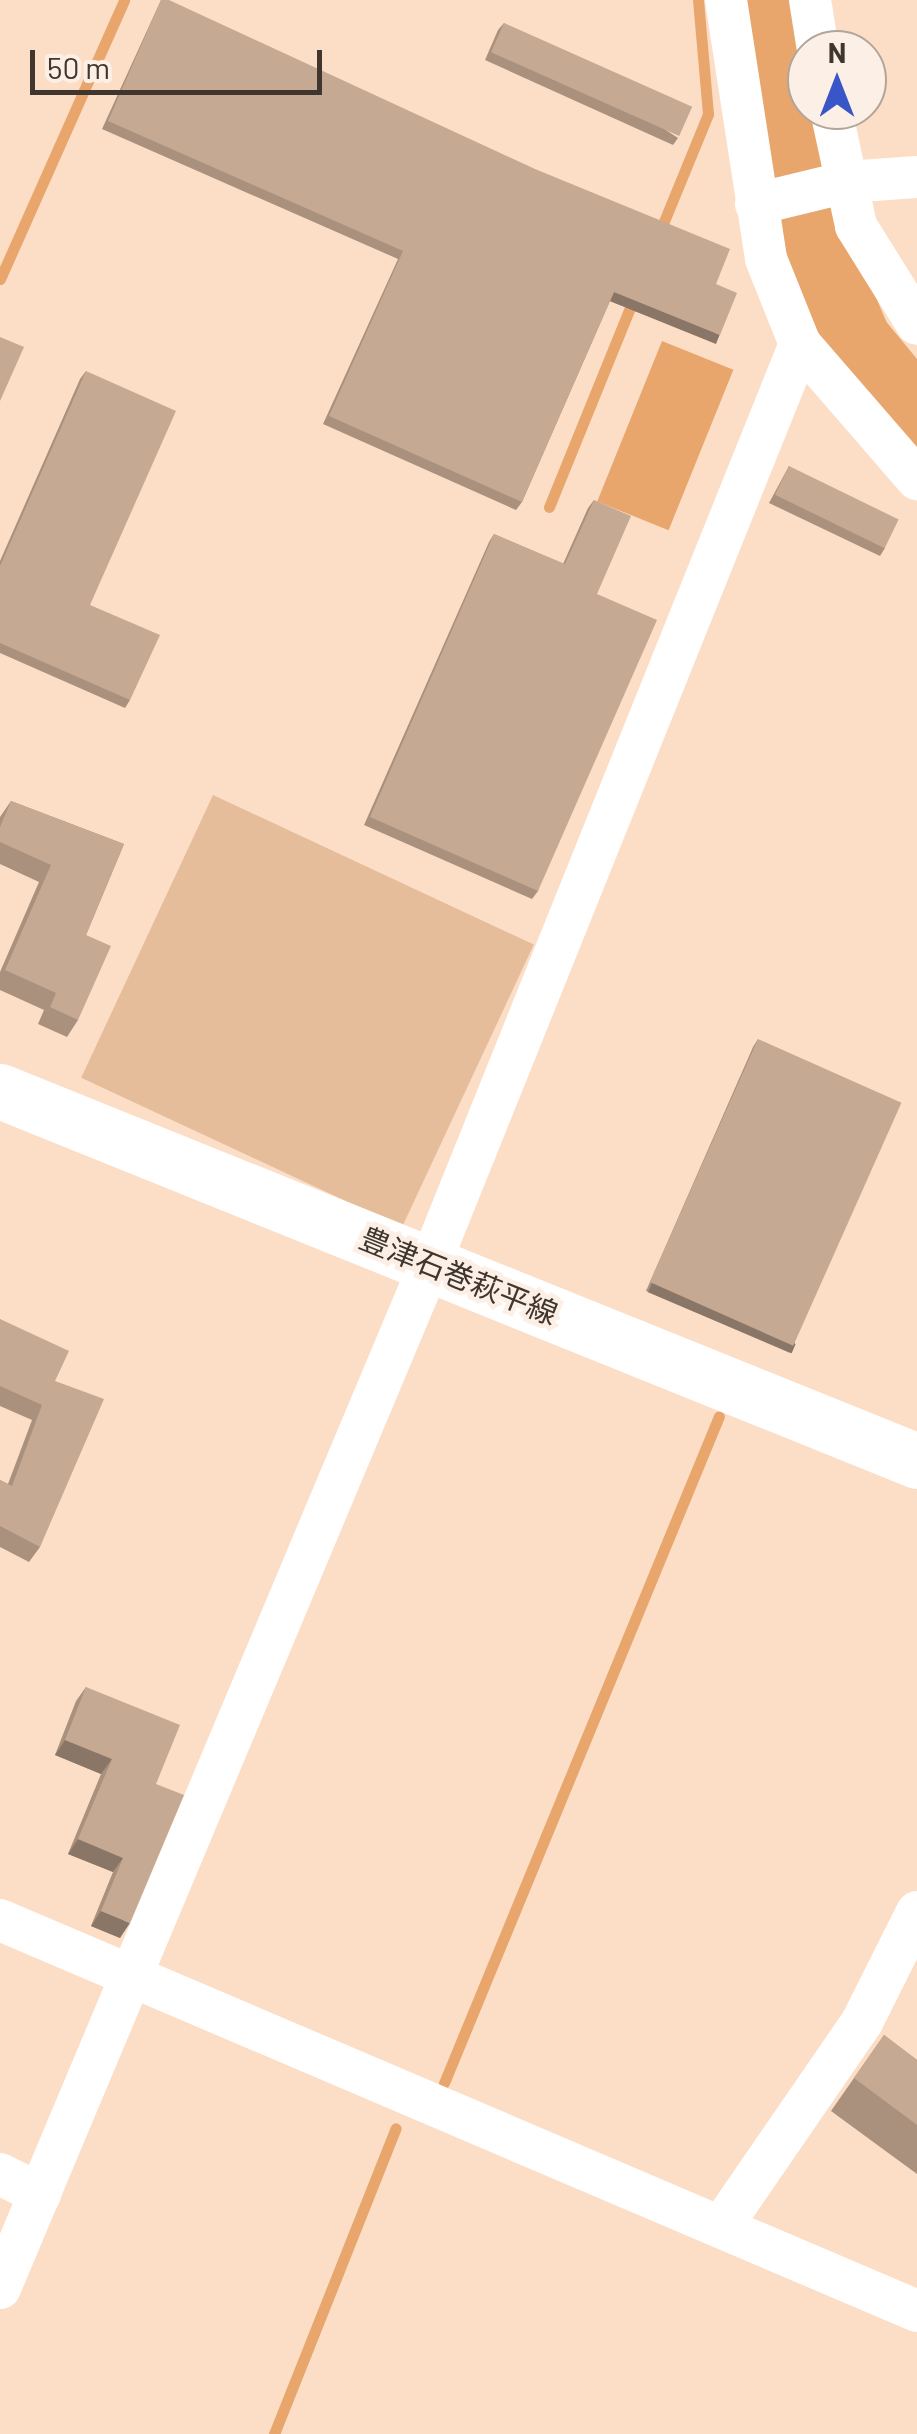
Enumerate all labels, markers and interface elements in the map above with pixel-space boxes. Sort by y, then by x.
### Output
scale bar [35,30,328,92]
north arrow [787,30,887,130]
text: N [828,35,846,69]
text: 50 m [47,49,110,85]
street label: 豊津石巻萩平線 [355,1219,563,1331]

